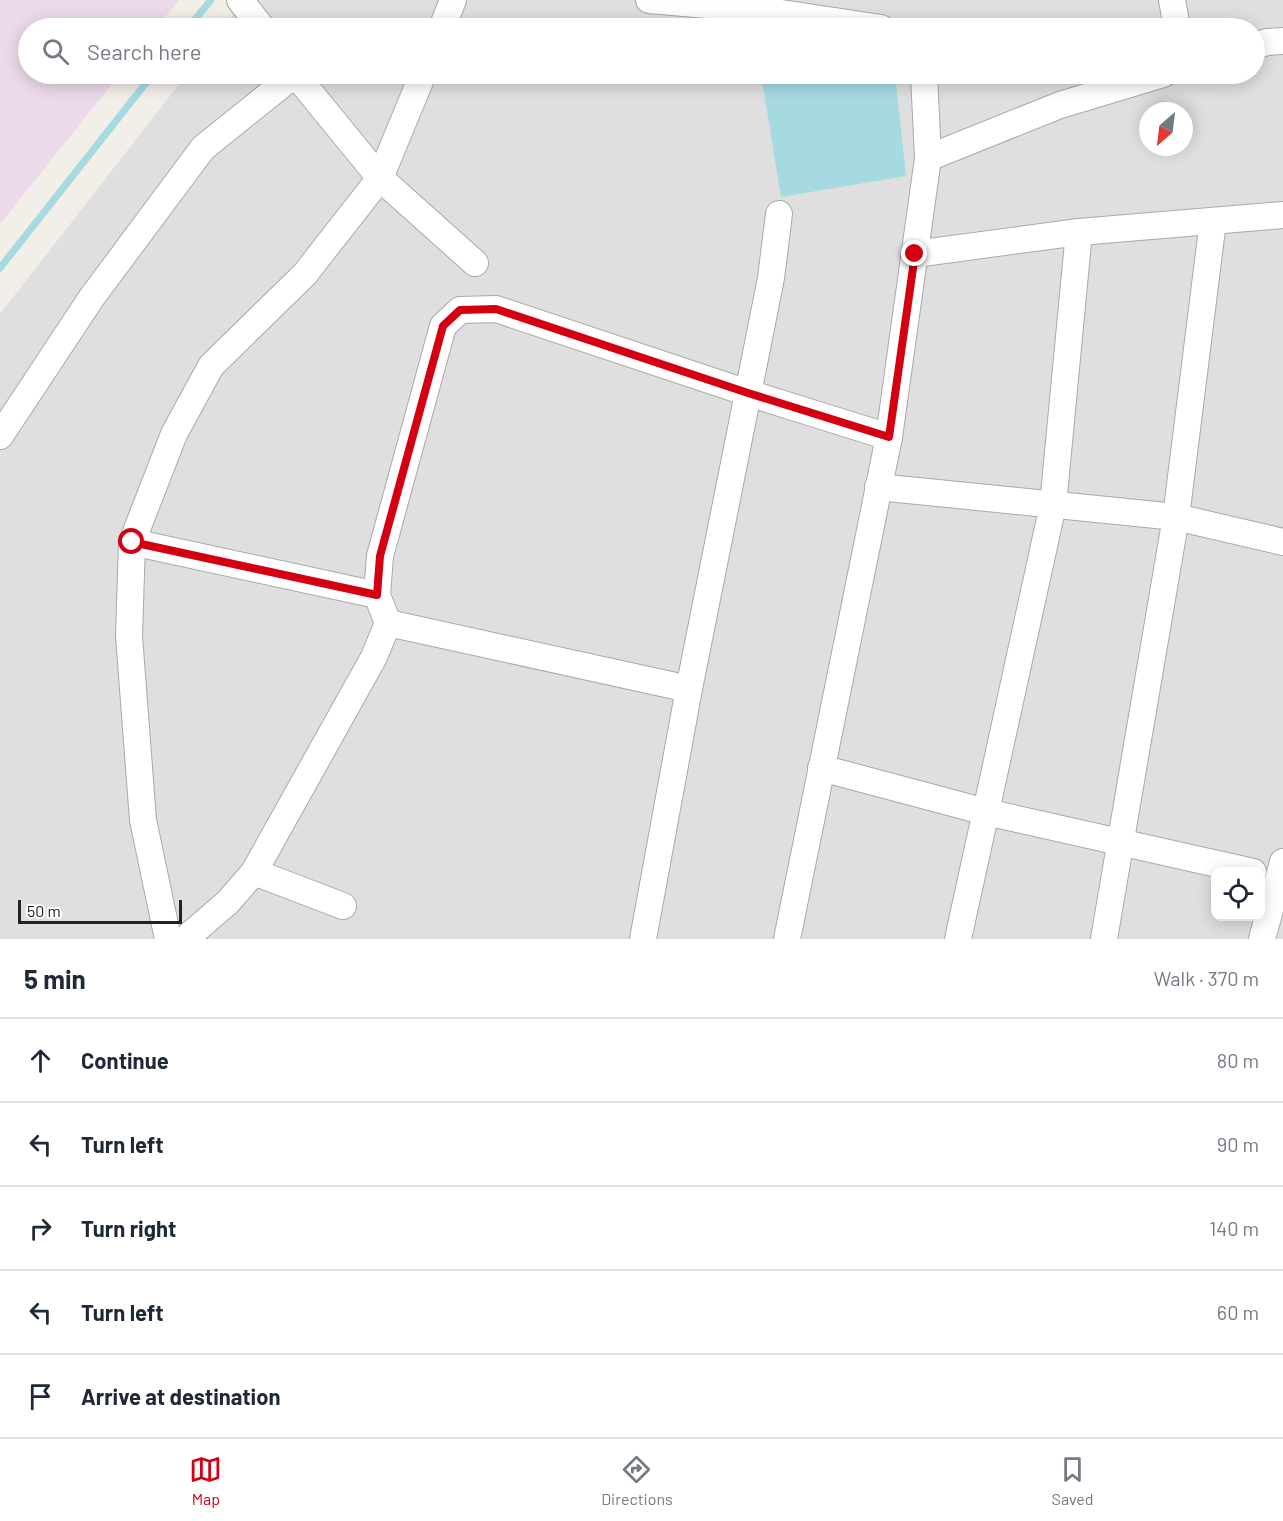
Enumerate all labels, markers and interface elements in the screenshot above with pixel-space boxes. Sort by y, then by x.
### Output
search box [18,18,1265,84]
icon: search [39,35,72,68]
text: Search here [87,38,201,64]
north arrow [1139,102,1193,156]
route end [901,240,927,266]
route start [118,528,144,554]
map controls [1211,867,1265,921]
button: locate [1211,867,1265,921]
scale bar [18,897,182,924]
text: 50 m [27,901,61,920]
text: 5 min [24,963,86,994]
text: Walk · 370 m [1154,966,1259,990]
icon: ahead [24,1044,57,1077]
text: Continue [81,1047,169,1073]
text: 80 m [1217,1048,1259,1072]
icon: left [24,1128,57,1161]
text: Turn left [81,1131,164,1157]
text: 90 m [1217,1132,1259,1156]
icon: right [24,1212,57,1245]
text: Turn right [81,1215,176,1241]
text: 140 m [1209,1216,1259,1240]
icon: left [24,1296,57,1329]
text: Turn left [81,1299,164,1325]
text: 60 m [1217,1300,1259,1324]
icon: arrive [24,1380,57,1413]
text: Arrive at destination [81,1383,280,1409]
tab: Map [189,1453,222,1508]
tab: Directions [601,1453,673,1508]
tab: Saved [1052,1453,1094,1508]

